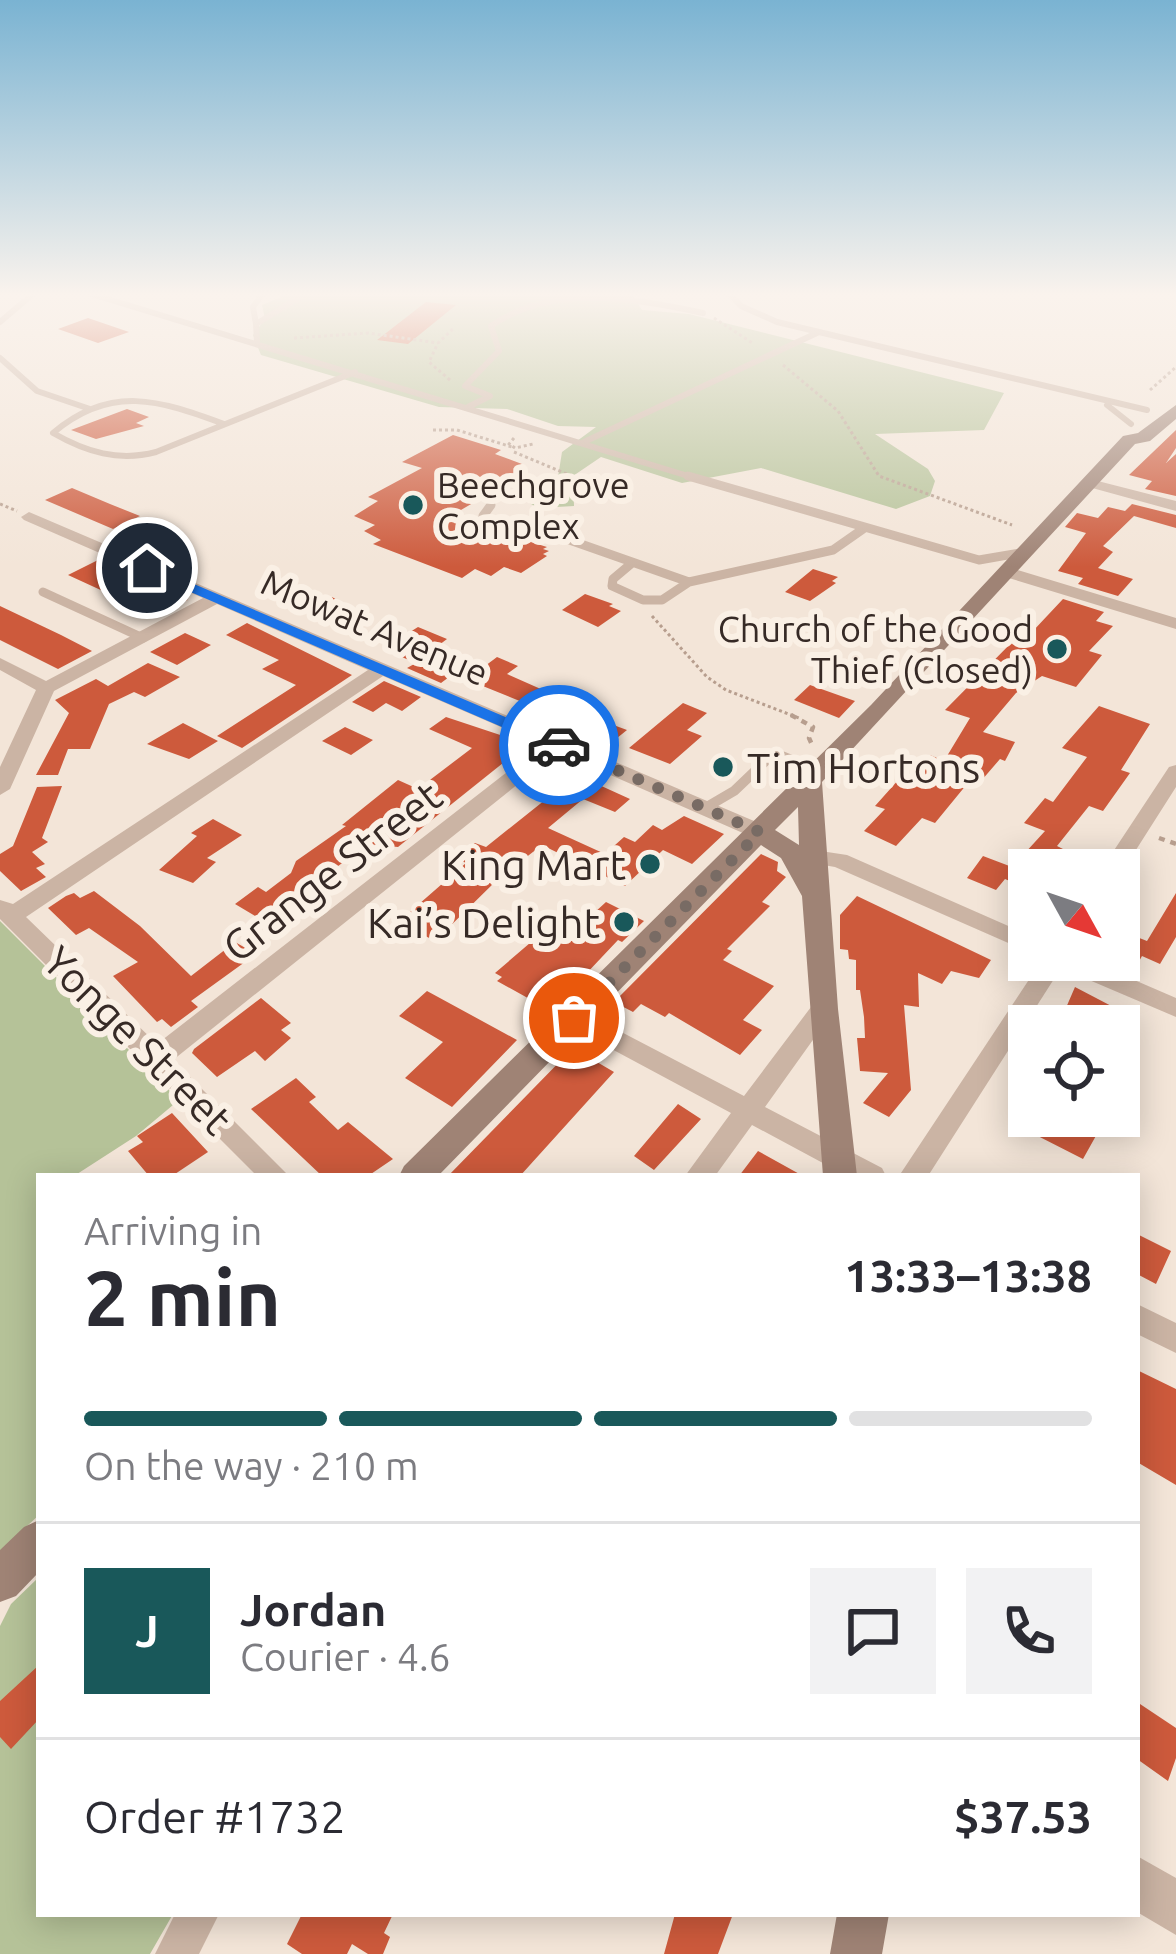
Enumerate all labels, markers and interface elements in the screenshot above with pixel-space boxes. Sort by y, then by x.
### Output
place label: Beechgrove Complex [437,464,630,546]
marker: Beechgrove Complex [400,492,426,518]
pin [96,517,198,619]
icon: home [114,535,180,601]
street label: Mowat Avenue [255,561,495,693]
place label: Church of the Good Thief (Closed) [718,608,1033,690]
marker: Church of the Good Thief (Closed) [1044,636,1070,662]
courier [499,685,619,805]
icon: car [526,712,592,778]
place label: Tim Hortons [747,744,980,791]
marker: Tim Hortons [710,754,736,780]
street label: Grange Street [214,771,450,971]
place label: King Mart [441,841,626,888]
north arrow [1008,849,1140,981]
map controls [1008,849,1140,1137]
marker: King Mart [637,851,663,877]
place label: Kai’s Delight [367,899,600,946]
marker: Kai’s Delight [611,909,637,935]
street label: Yonge Street [35,937,241,1143]
pin [523,967,625,1069]
icon: bag [541,985,607,1051]
button: locate [1008,1005,1140,1137]
text: Arriving in [84,1209,262,1252]
text: 13:33–13:38 [844,1250,1092,1301]
text: 2 min [84,1253,281,1341]
text: On the way · 210 m [84,1444,419,1487]
button: chat [810,1568,936,1694]
button: phone [966,1568,1092,1694]
text: Jordan [240,1584,386,1635]
text: J [135,1605,159,1656]
text: Courier · 4.6 [240,1635,451,1678]
text: Order #1732 [84,1791,346,1842]
text: $37.53 [954,1791,1092,1842]

